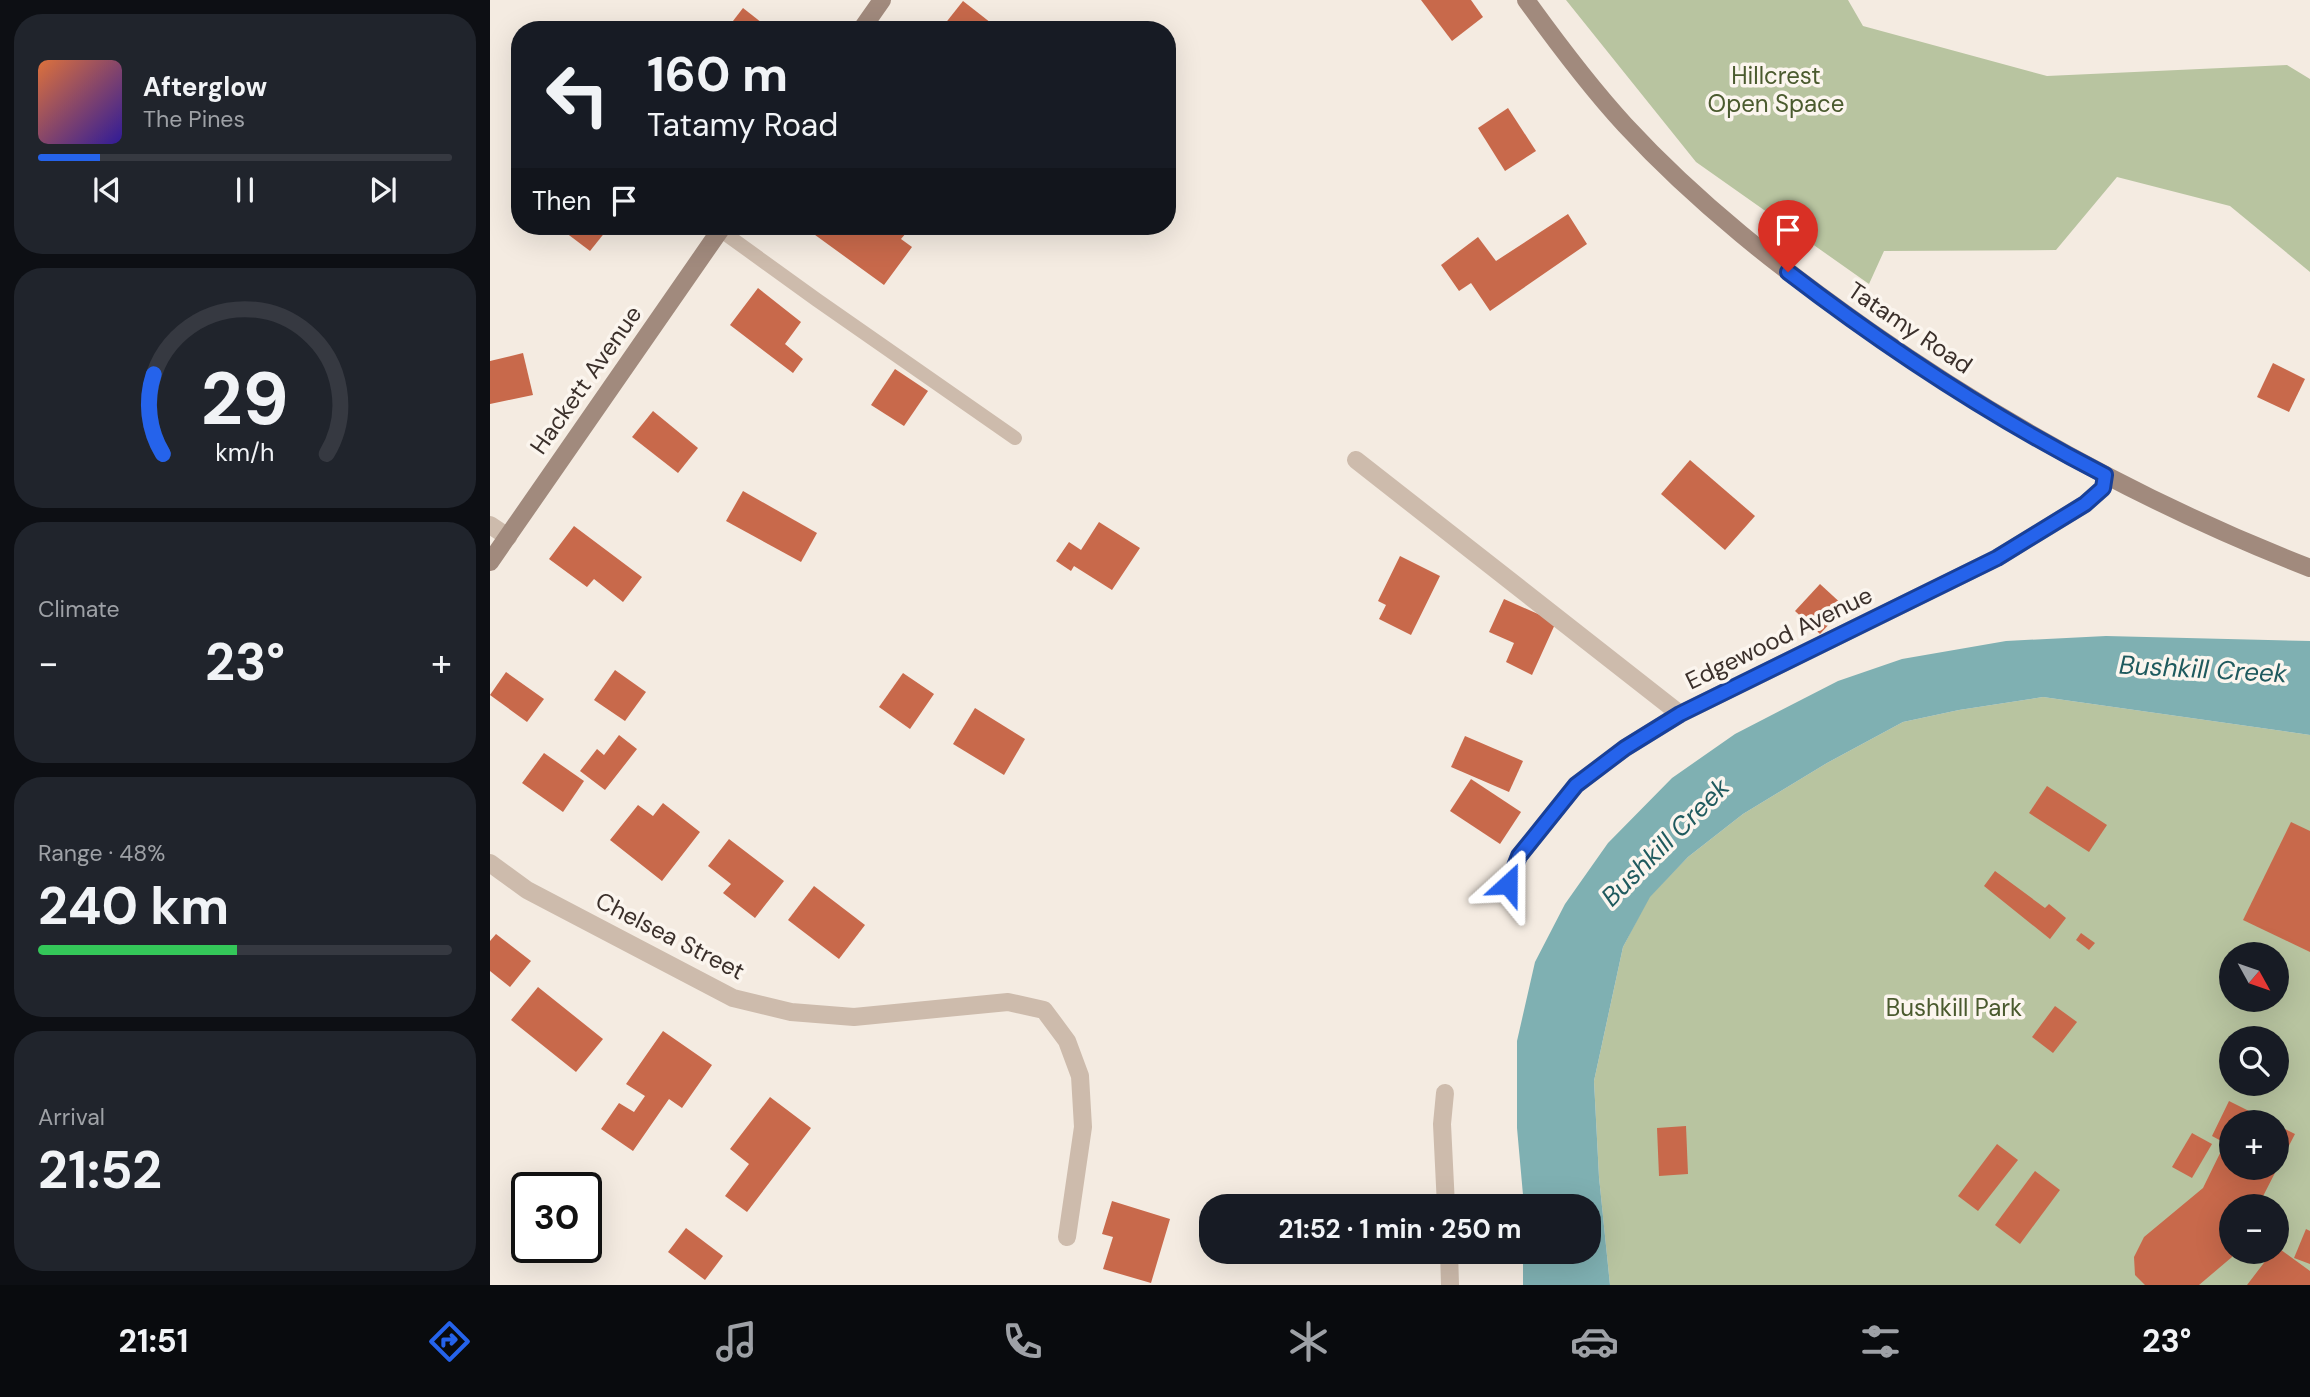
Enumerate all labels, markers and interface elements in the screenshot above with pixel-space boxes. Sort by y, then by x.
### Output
text: 160 m [647,42,788,106]
icon: left [532,49,623,140]
park label: Hillcrest Open Space [1708,60,1844,119]
text: Afterglow [143,70,267,104]
text: The Pines [143,104,245,134]
text: Tatamy Road [647,104,838,146]
icon: previous [88,171,126,209]
icon: pause [226,171,264,209]
icon: next [364,171,402,209]
icon: arrive [605,182,643,220]
text: Then [532,184,591,218]
pin [1758,200,1818,272]
icon: arrive [1769,211,1807,249]
street label: Tatamy Road [1842,275,1978,381]
street label: Hackett Avenue [523,299,648,460]
text: 29 [201,353,289,448]
text: km/h [215,436,275,469]
street label: Edgewood Avenue [1680,579,1877,696]
text: Climate [38,594,120,624]
text: 23° [205,628,285,696]
text: − [38,638,59,688]
text: + [431,638,452,688]
water label: Bushkill Creek [2118,648,2289,690]
water label: Bushkill Creek [1593,770,1737,914]
text: Range · 48% [38,838,165,868]
position arrow [1471,847,1545,921]
text: 240 km [38,872,229,940]
street label: Chelsea Street [591,885,750,986]
north arrow [2219,942,2289,1012]
map controls [2219,942,2289,1264]
park label: Bushkill Park [1886,992,2022,1023]
button: search [2219,1026,2289,1096]
text: Arrival [38,1102,105,1132]
button: + [2219,1110,2289,1180]
text: 21:52 [38,1136,162,1204]
speed limit sign: 30 [511,1172,602,1263]
button: − [2219,1194,2289,1264]
text: 21:52 · 1 min · 250 m [1279,1212,1521,1246]
icon: directions [425,1317,474,1366]
icon: music [712,1317,761,1366]
icon: phone [998,1317,1047,1366]
icon: climate [1284,1317,1333,1366]
icon: car [1570,1317,1619,1366]
icon: filters [1856,1317,1905,1366]
text: 21:51 [119,1320,188,1362]
text: 23° [2142,1320,2191,1362]

